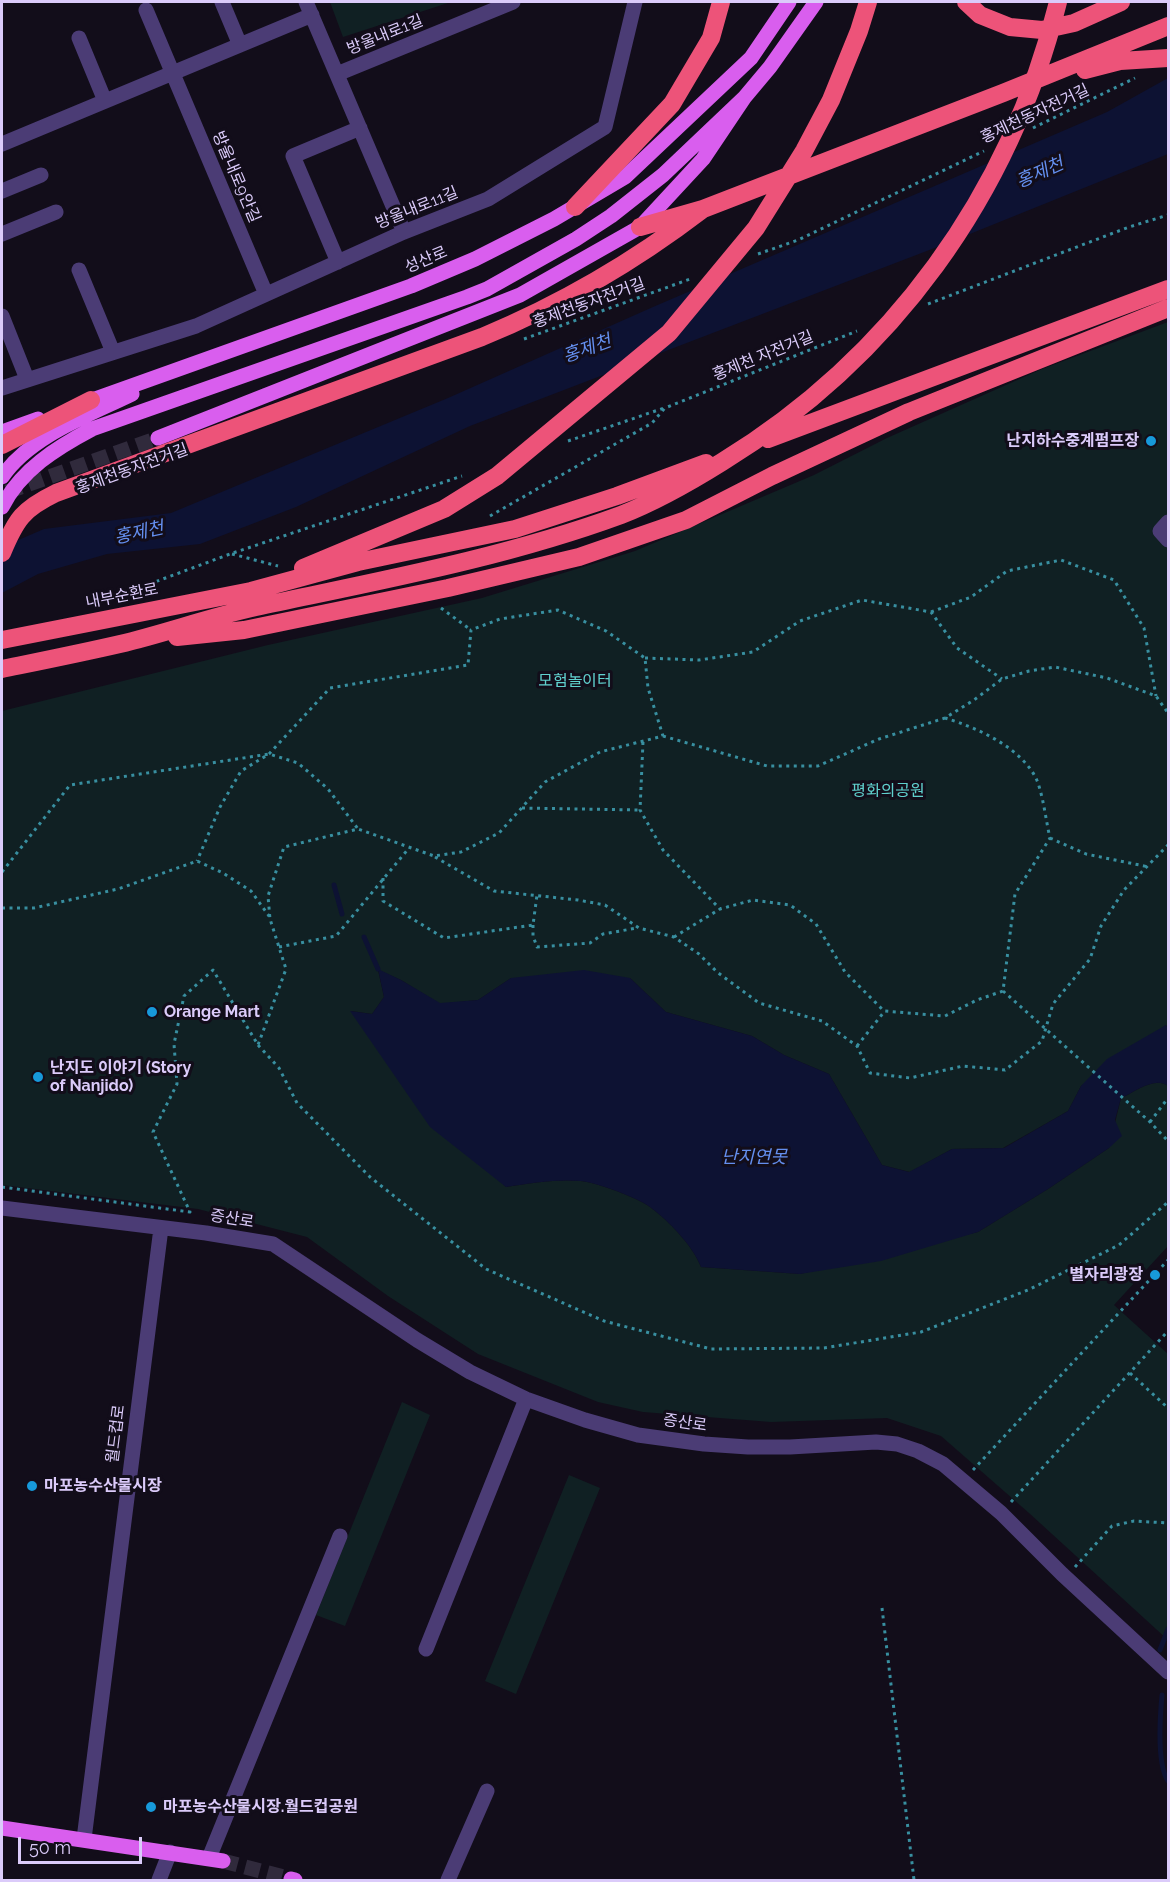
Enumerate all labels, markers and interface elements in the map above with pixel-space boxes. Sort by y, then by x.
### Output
street label: 방울내로1길 [344,11,426,59]
street label: 홍제천동자전거길 [978,80,1092,148]
street label: 방울내로9안길 [208,128,264,226]
water label: 홍제천 [1013,153,1067,193]
street label: 방울내로11길 [373,183,461,233]
street label: 성산로 [402,243,450,277]
street label: 홍제천동자전거길 [530,274,648,332]
street label: 홍제천 자전거길 [710,327,816,385]
water label: 홍제천 [560,330,614,368]
place label: 난지하수중계펌프장 [1007,431,1139,451]
marker: 난지하수중계펌프장 [1144,434,1158,448]
street label: 홍제천동자전거길 [73,440,191,498]
water label: 홍제천 [112,517,166,549]
street label: 내부순환로 [84,580,160,612]
park label: 모험놀이터 [538,671,612,691]
park label: 평화의공원 [851,781,925,801]
place label: Orange Mart [164,1002,260,1022]
marker: Orange Mart [145,1005,159,1019]
place label: 난지도 이야기 (Story of Nanjido) [50,1058,191,1096]
marker: 난지도 이야기 (Story of Nanjido) [31,1070,45,1084]
water label: 난지연못 [721,1147,787,1169]
street label: 증산로 [209,1206,255,1232]
place label: 별자리광장 [1069,1265,1143,1285]
marker: 별자리광장 [1148,1268,1162,1282]
street label: 월드컵로 [103,1404,129,1464]
street label: 증산로 [662,1410,708,1436]
place label: 마포농수산물시장 [44,1476,162,1496]
marker: 마포농수산물시장 [25,1479,39,1493]
place label: 마포농수산물시장.월드컵공원 [163,1797,358,1817]
marker: 마포농수산물시장.월드컵공원 [144,1800,158,1814]
scale bar [21,1825,146,1863]
text: 50 m [29,1837,71,1858]

